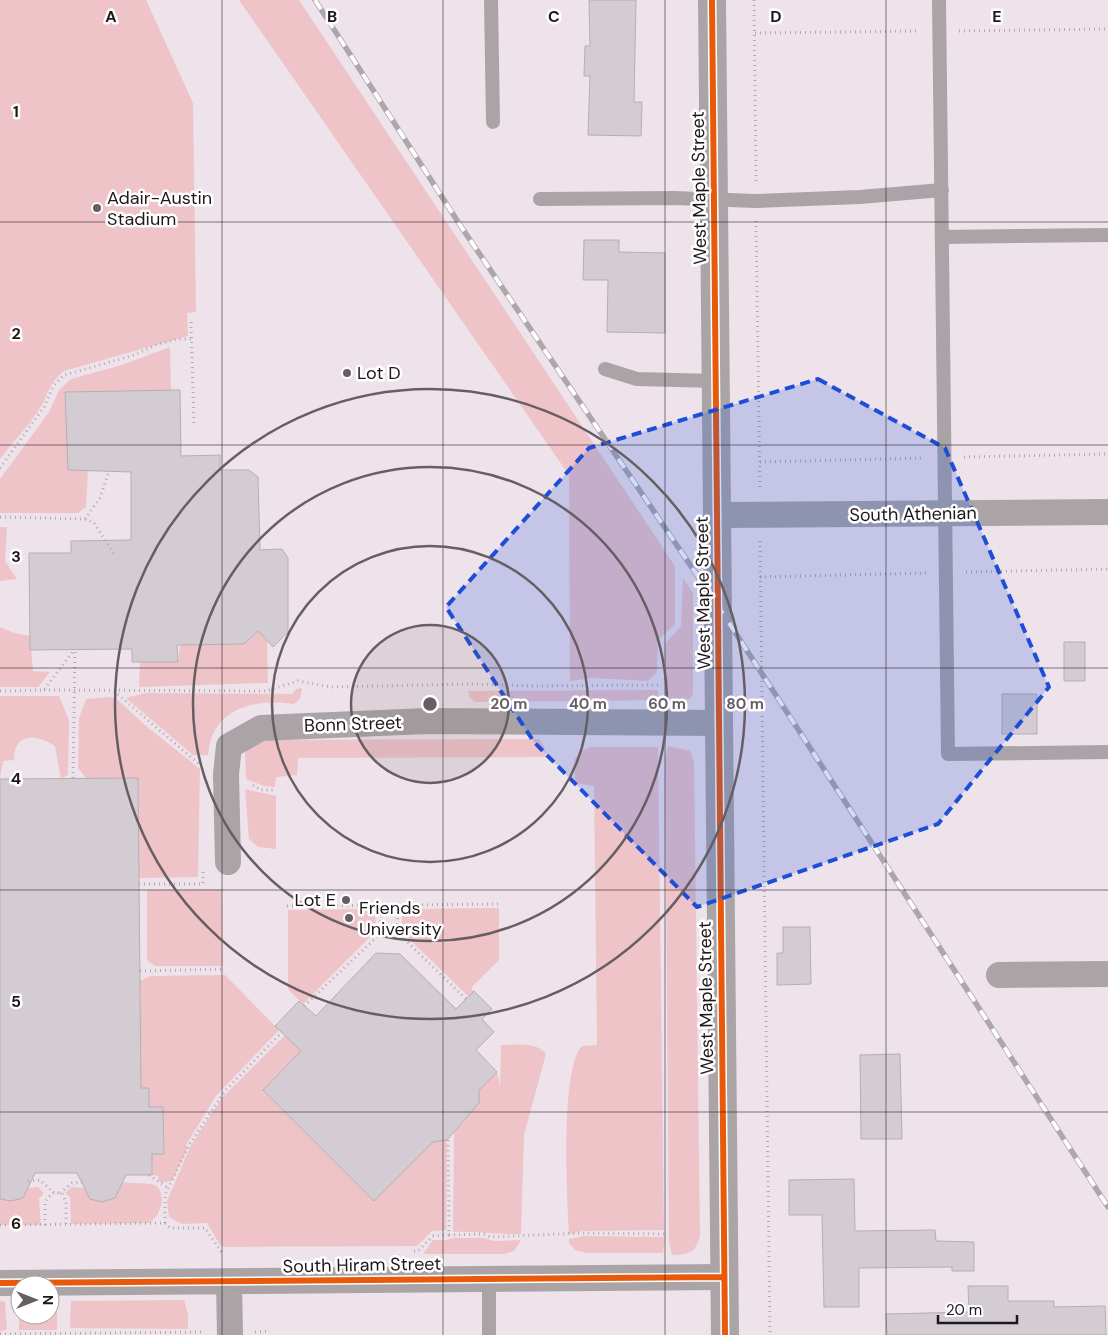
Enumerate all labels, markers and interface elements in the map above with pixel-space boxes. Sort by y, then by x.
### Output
text: A [105,6,117,27]
text: B [327,6,337,27]
text: C [548,6,560,27]
text: D [770,6,782,27]
text: E [992,6,1002,27]
text: 1 [13,101,19,122]
street label: West Maple Street [686,111,712,265]
place label: Adair-Austin Stadium [107,186,212,231]
marker: Adair-Austin Stadium [91,202,103,214]
text: 2 [11,323,21,344]
place label: Lot D [357,361,401,385]
marker: Lot D [341,367,353,379]
street label: South Athenian [849,501,977,527]
street label: West Maple Street [690,516,716,670]
text: 3 [11,546,21,567]
text: 20 m [491,694,527,714]
text: 40 m [569,694,607,714]
text: 60 m [648,694,686,714]
text: 80 m [726,694,764,714]
centre of rings [421,695,439,713]
street label: Bonn Street [304,710,402,738]
text: 4 [11,768,21,789]
place label: Lot E [295,888,336,912]
marker: Lot E [340,894,352,906]
place label: Friends University [359,896,442,941]
marker: Friends University [343,912,355,924]
street label: West Maple Street [693,921,719,1075]
text: 5 [11,991,21,1012]
text: 6 [11,1213,21,1234]
street label: South Hiram Street [283,1252,441,1278]
north arrow [10,1275,60,1325]
scale bar [938,1292,1017,1324]
text: N [39,1295,57,1305]
text: 20 m [946,1300,982,1320]

